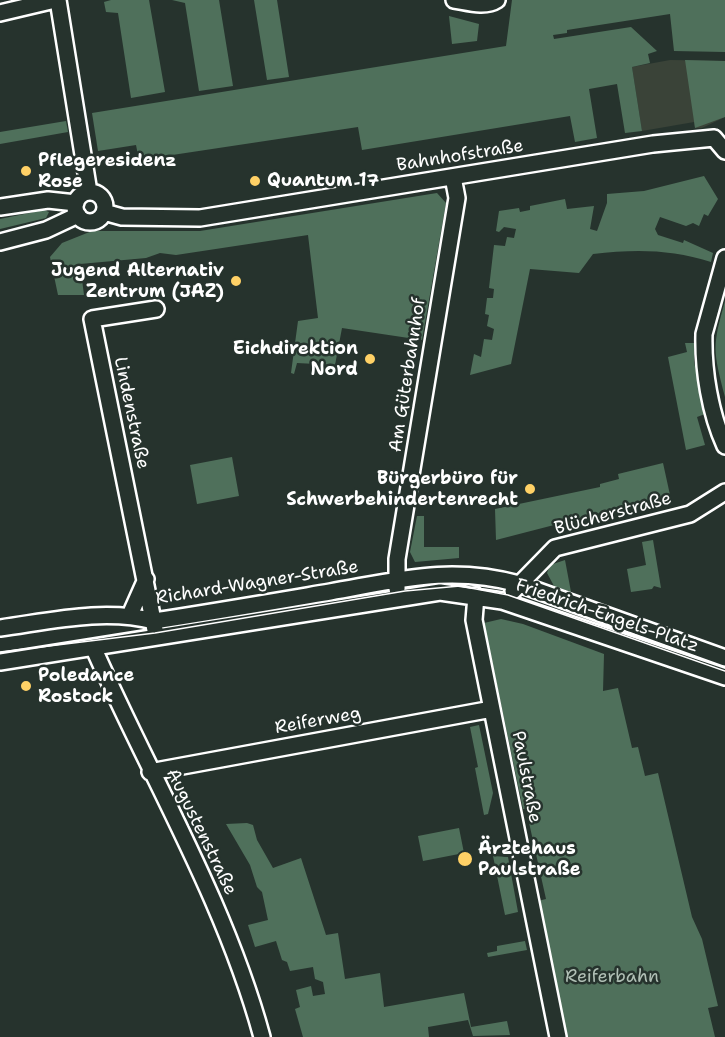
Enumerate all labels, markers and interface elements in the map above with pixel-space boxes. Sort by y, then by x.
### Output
street label: Bahnhofstraße [395,135,525,177]
place label: Pflegeresidenz Rose [38,150,176,192]
marker: Pflegeresidenz Rose [19,164,33,178]
place label: Quantum 17 [267,170,379,192]
marker: Quantum 17 [248,174,262,188]
place label: Jugend Alternativ Zentrum (JAZ) [51,260,224,302]
marker: Jugend Alternativ Zentrum (JAZ) [229,274,243,288]
street label: Am Güterbahnhof [385,296,431,454]
place label: Eichdirektion Nord [233,338,358,380]
marker: Eichdirektion Nord [363,352,377,366]
street label: Lindenstraße [109,355,153,471]
place label: Bürgerbüro für Schwerbehindertenrecht [286,468,518,510]
marker: Bürgerbüro für Schwerbehindertenrecht [523,482,537,496]
street label: Blücherstraße [552,488,674,540]
street label: Richard-Wagner-Straße [154,556,360,610]
street label: Friedrich-Engels-Platz [513,574,701,658]
place label: Poledance Rostock [38,665,134,708]
marker: Poledance Rostock [19,679,33,693]
street label: Reiferweg [273,703,363,739]
street label: Paulstraße [507,729,545,825]
street label: Augustenstraße [161,765,241,899]
place label: Ärztehaus Paulstraße [478,838,581,880]
marker: Ärztehaus Paulstraße [456,850,474,868]
park label: Reiferbahn [565,966,659,988]

